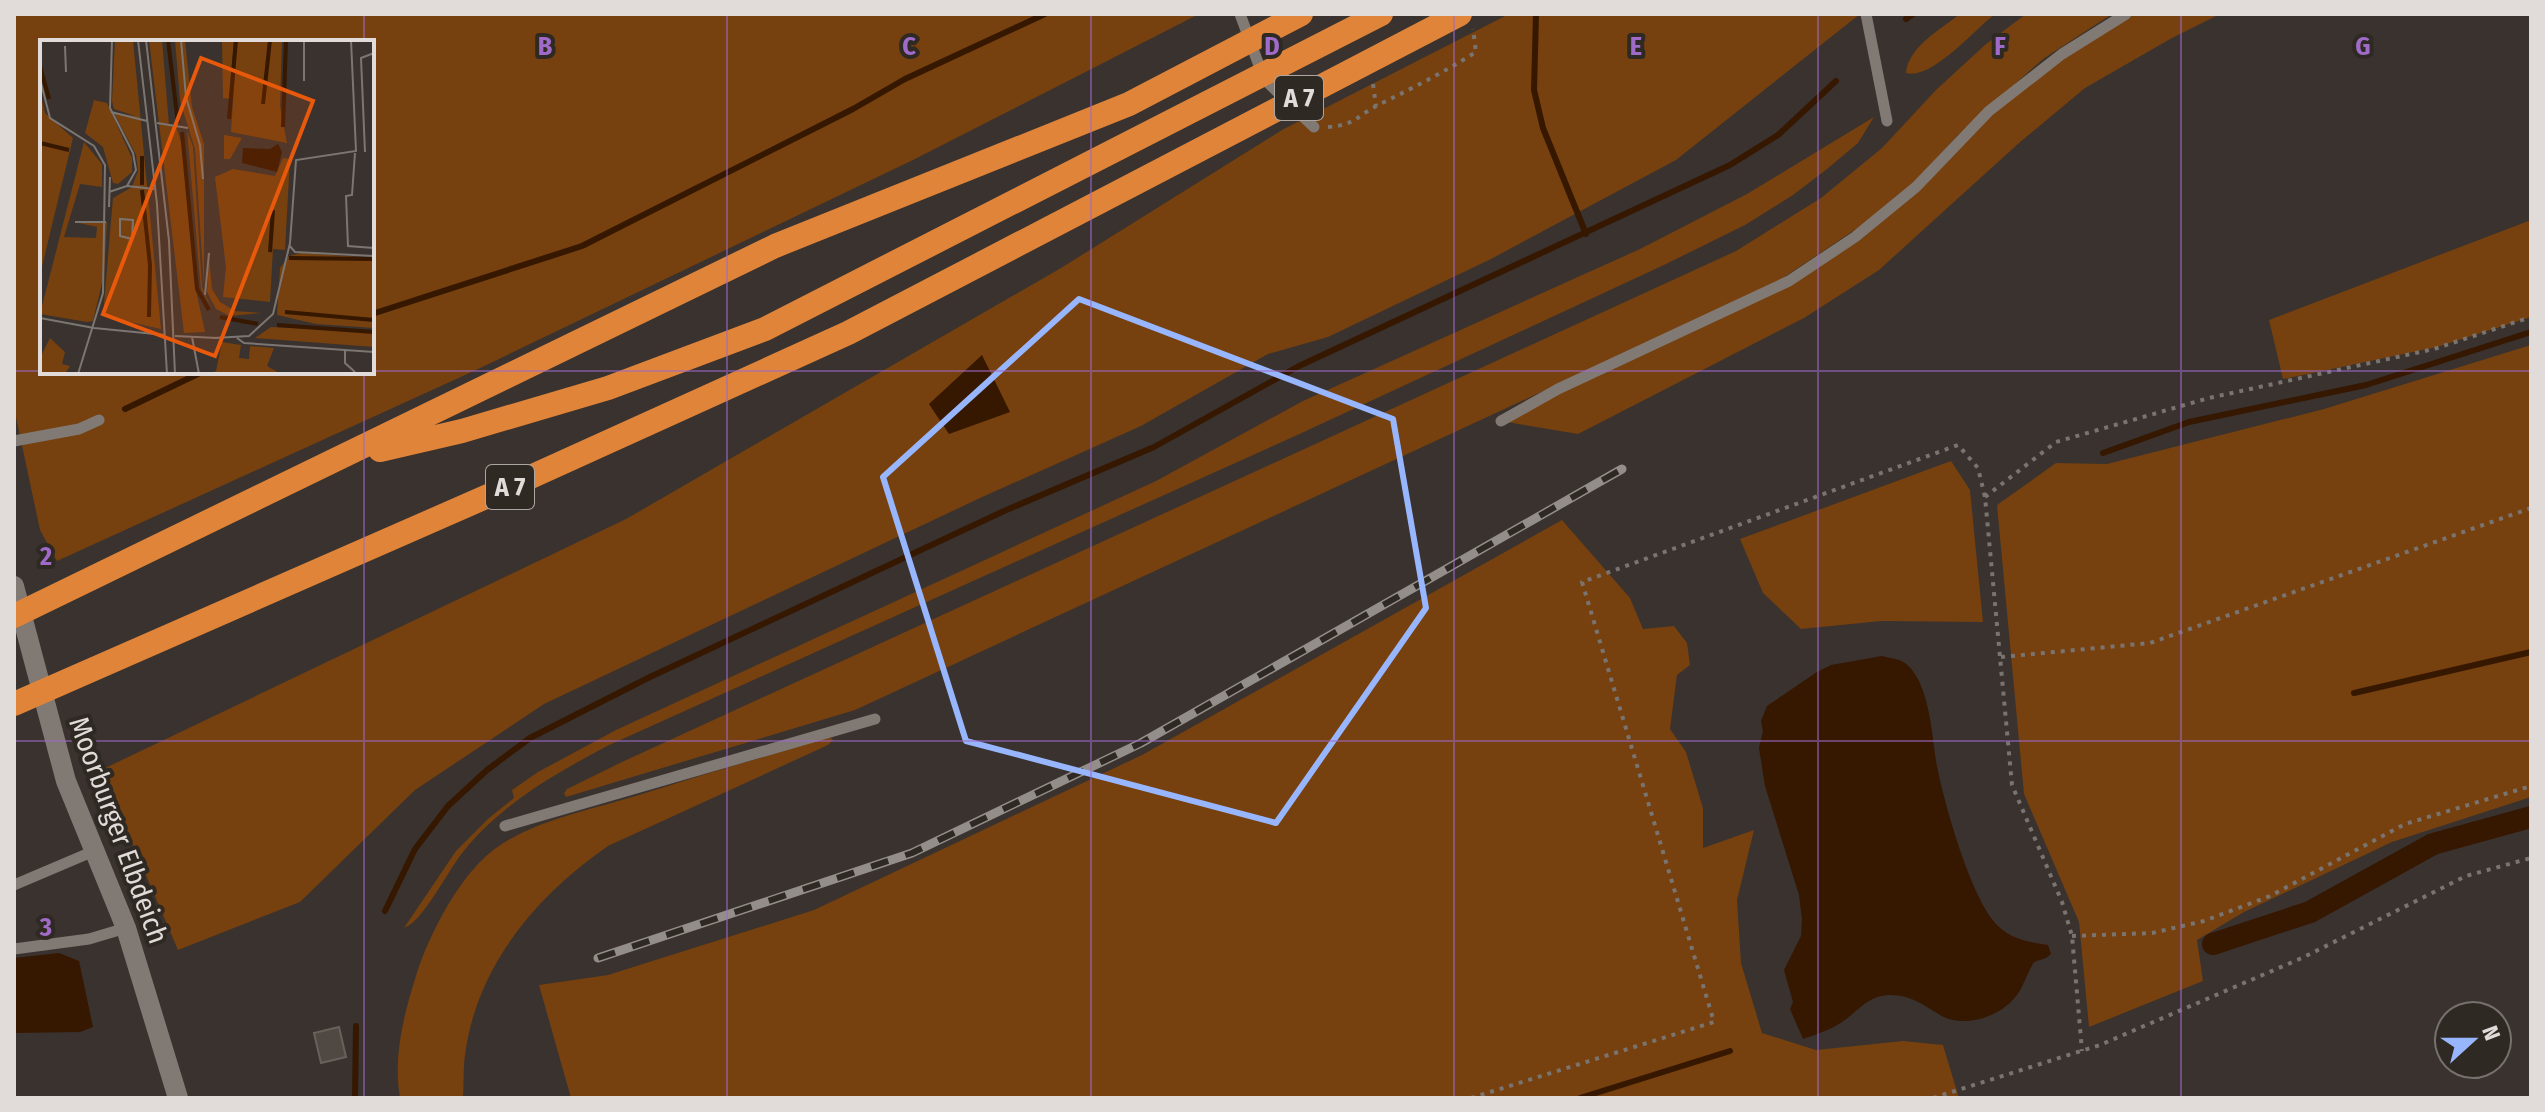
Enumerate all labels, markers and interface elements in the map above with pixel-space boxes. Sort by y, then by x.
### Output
text: B [538,31,553,62]
text: C [902,31,916,62]
text: D [1264,31,1280,62]
text: E [1630,31,1642,62]
text: F [1994,31,2006,62]
text: G [2355,31,2371,62]
inset map [40,40,374,374]
road number: A 7 [1275,76,1323,120]
road number: A 7 [486,465,534,509]
text: 2 [39,541,52,572]
street label: Moorburger Elbdeich [62,712,175,948]
text: 3 [39,912,52,943]
north arrow [2433,1000,2513,1080]
text: N [2476,1022,2506,1044]

